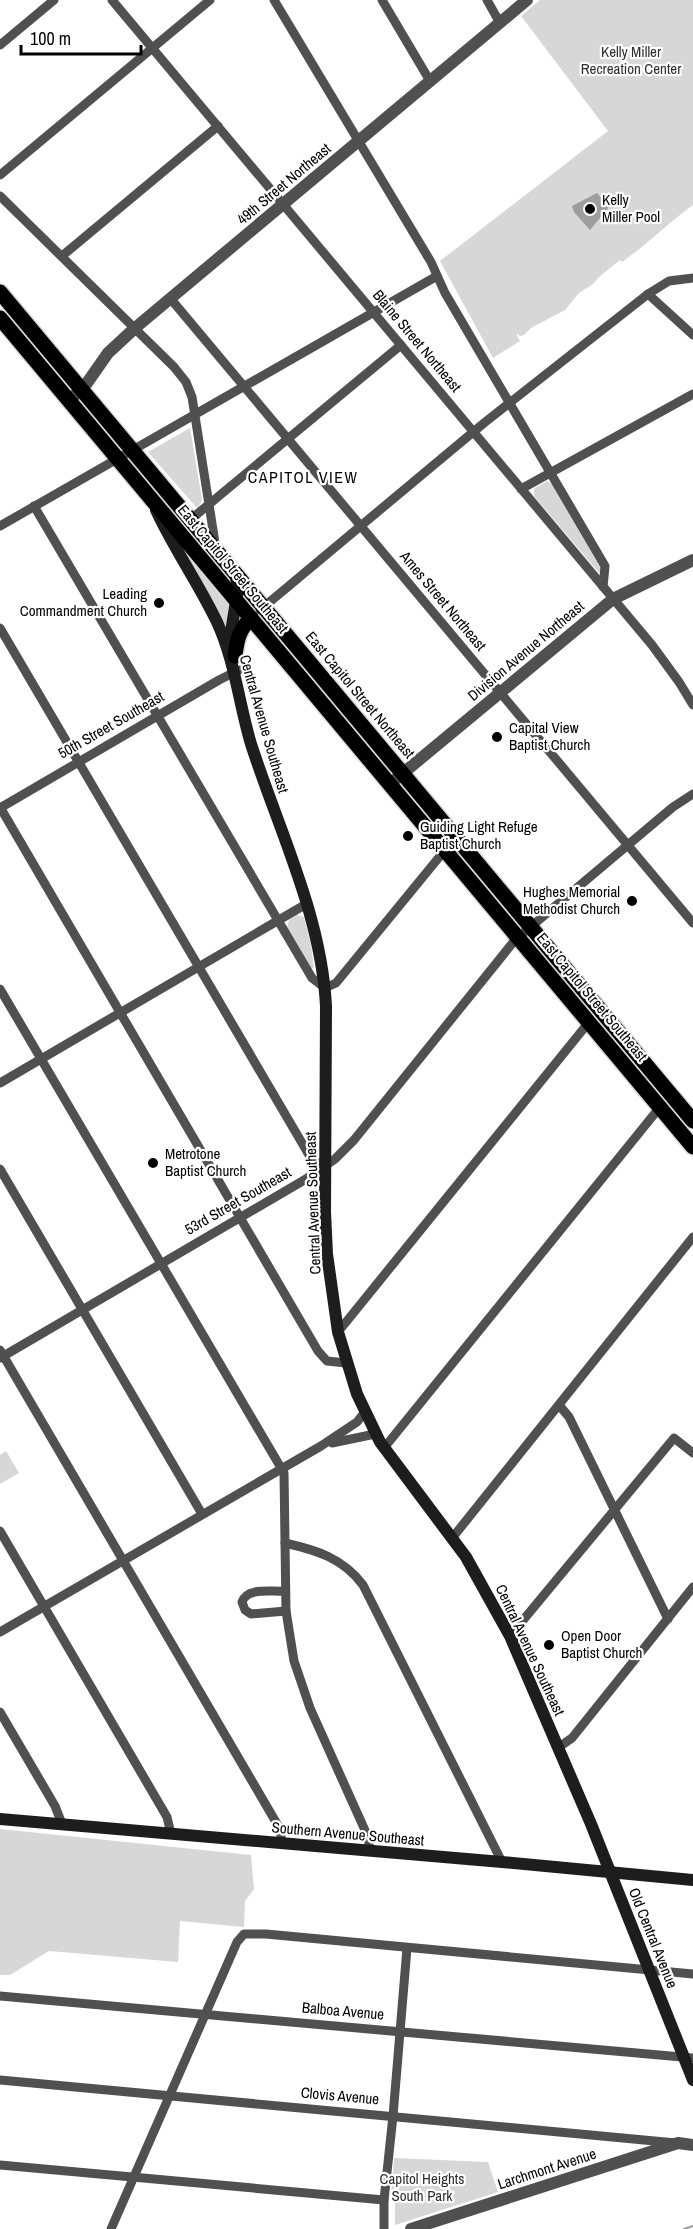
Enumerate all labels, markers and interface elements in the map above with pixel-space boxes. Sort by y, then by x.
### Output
scale bar [21,18,141,56]
text: 100 m [30,26,71,51]
park label: Kelly Miller Recreation Center [581,41,681,79]
street label: 49th Street Northeast [232,138,336,229]
place label: Kelly Miller Pool [602,189,660,227]
marker: Kelly Miller Pool [583,202,597,216]
street label: Blaine Street Northeast [368,285,467,397]
district label: CAPITOL VIEW [248,466,358,488]
street label: East Capitol Street Southeast [173,500,294,638]
street label: Ames Street Northeast [395,546,492,656]
place label: Leading Commandment Church [20,583,147,621]
street label: Division Avenue Northeast [463,595,589,706]
marker: Leading Commandment Church [152,596,166,610]
street label: East Capitol Street Northeast [301,627,420,763]
street label: Central Avenue Southeast [235,652,294,796]
street label: 50th Street Southeast [54,685,168,763]
place label: Capital View Baptist Church [509,717,590,755]
marker: Capital View Baptist Church [490,730,504,744]
place label: Guiding Light Refuge Baptist Church [420,816,538,854]
marker: Guiding Light Refuge Baptist Church [401,829,415,843]
place label: Hughes Memorial Methodist Church [523,881,620,919]
marker: Hughes Memorial Methodist Church [625,894,639,908]
street label: East Capitol Street Southeast [532,928,653,1066]
street label: Central Avenue Southeast [299,1131,325,1275]
place label: Metrotone Baptist Church [165,1143,246,1181]
marker: Metrotone Baptist Church [146,1156,160,1170]
street label: 53rd Street Southeast [181,1161,295,1240]
street label: Central Avenue Southeast [491,1581,570,1719]
place label: Open Door Baptist Church [561,1625,642,1663]
marker: Open Door Baptist Church [542,1638,556,1652]
street label: Southern Avenue Southeast [271,1816,426,1851]
street label: Old Central Avenue [624,1885,683,1991]
street label: Balboa Avenue [301,1996,385,2025]
street label: Clovis Avenue [300,2082,380,2109]
street label: Larchmont Avenue [495,2143,599,2194]
park label: Capitol Heights South Park [380,2168,464,2206]

